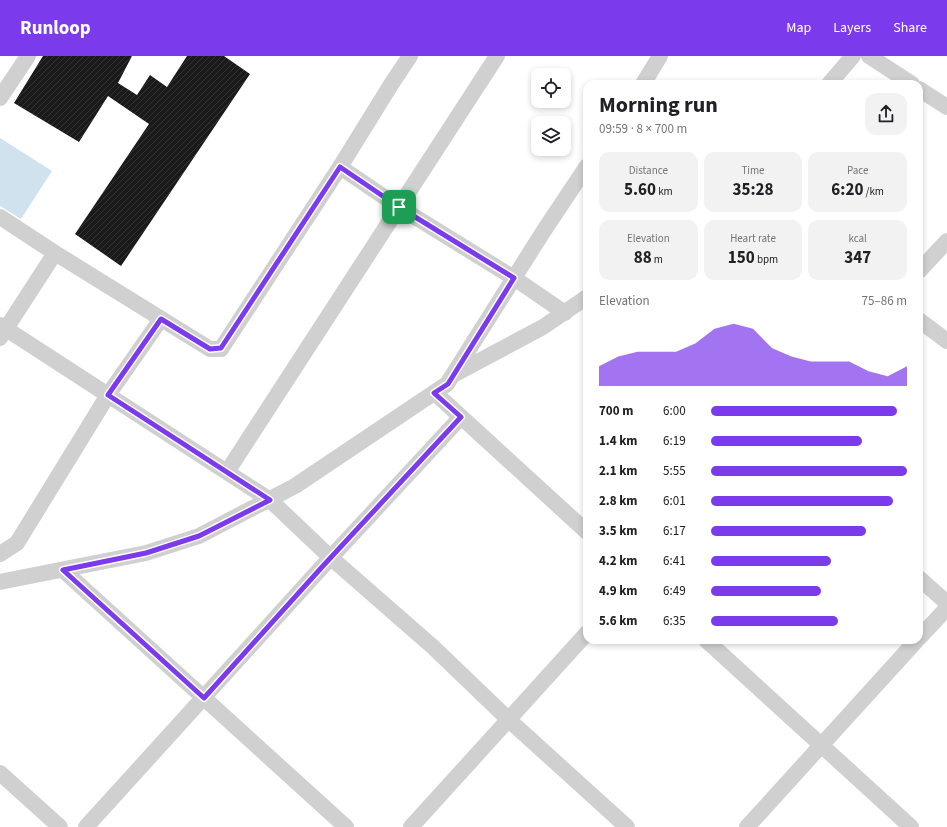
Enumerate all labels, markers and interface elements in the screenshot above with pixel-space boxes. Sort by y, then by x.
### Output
text: Runloop [20,15,91,42]
text: Map [786,18,811,38]
text: Layers [833,18,871,38]
text: Share [893,18,927,38]
map controls [531,68,571,156]
button: locate [531,68,571,108]
text: Morning run [599,89,718,121]
button: share [865,93,907,135]
button: layers [531,116,571,156]
text: 09:59 · 8 × 700 m [599,120,687,138]
text: Distance [629,163,668,178]
text: Time [741,163,765,178]
text: Pace [847,163,868,178]
text: 5.60 [624,178,656,202]
text: 35:28 [732,178,774,202]
text: 6:20 [831,178,863,202]
text: km [656,184,673,199]
text: /km [863,184,884,199]
pin [382,190,416,224]
icon: arrive [388,196,410,218]
text: Elevation [627,231,670,246]
text: Heart rate [730,231,776,246]
text: kcal [848,231,867,246]
text: 88 [634,246,652,270]
text: 150 [728,246,755,270]
text: 347 [844,246,871,270]
text: m [652,252,663,267]
text: bpm [755,252,778,267]
text: Elevation [599,292,650,310]
text: 75–86 m [862,292,907,310]
text: 700 m [599,402,633,420]
text: 6:00 [663,402,686,420]
text: 1.4 km [599,432,638,450]
text: 6:19 [663,432,686,450]
text: 2.1 km [599,462,638,480]
text: 5:55 [663,462,686,480]
text: 2.8 km [599,492,638,510]
text: 6:01 [663,492,686,510]
text: 3.5 km [599,522,638,540]
text: 6:17 [663,522,686,540]
text: 4.2 km [599,552,638,570]
text: 6:41 [663,552,686,570]
text: 4.9 km [599,582,638,600]
text: 6:49 [663,582,686,600]
text: 5.6 km [599,612,638,630]
text: 6:35 [663,612,686,630]

